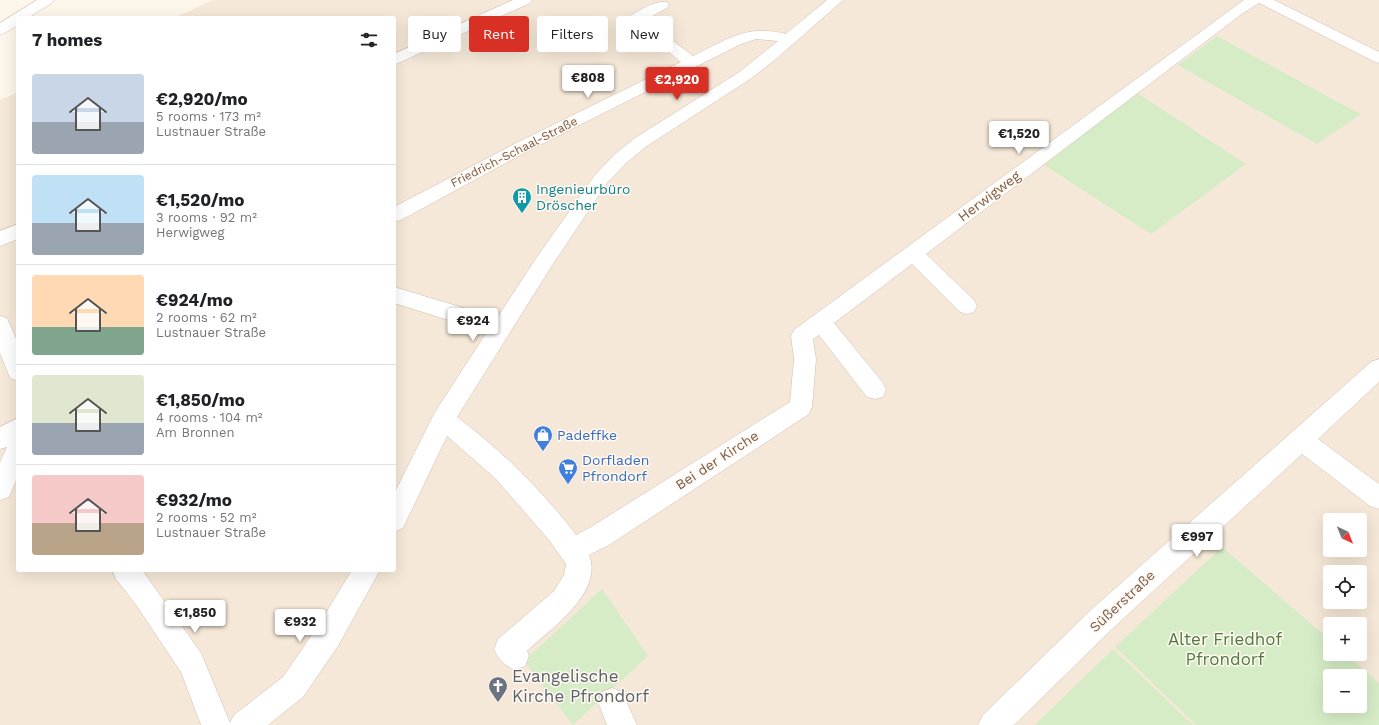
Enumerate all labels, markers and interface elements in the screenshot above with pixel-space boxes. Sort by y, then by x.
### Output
chip: Buy [408,16,461,52]
chip: Rent [469,16,529,52]
chip: Filters [537,16,608,52]
chip: New [616,16,673,52]
icon: filters [358,29,380,51]
text: 7 homes [32,30,102,50]
pin: €808 [564,65,612,99]
pin: €2,920 [644,67,710,101]
text: €808 [571,70,605,85]
text: €2,920 [655,72,699,87]
text: €2,920/mo [156,89,248,109]
icon: home [64,90,112,138]
text: 5 rooms · 173 m² [156,109,261,124]
street label: Friedrich-Schaal-Straße [448,114,580,190]
pin: €1,520 [986,121,1052,155]
text: Lustnauer Straße [156,124,266,139]
text: €1,520 [998,126,1040,141]
street label: Herwigweg [955,167,1024,225]
place label: Ingenieurbüro Dröscher [536,181,630,213]
building icon: Ingenieurbüro Dröscher [511,186,533,214]
text: €1,520/mo [156,190,244,210]
icon: home [64,191,112,239]
text: 3 rooms · 92 m² [156,210,257,225]
text: Herwigweg [156,225,224,240]
text: €924/mo [156,290,233,310]
icon: home [64,291,112,339]
pin: €924 [449,308,497,342]
text: 2 rooms · 62 m² [156,310,257,325]
text: €924 [456,313,490,328]
text: Lustnauer Straße [156,325,266,340]
text: €1,850/mo [156,390,245,410]
icon: home [64,391,112,439]
text: 4 rooms · 104 m² [156,410,263,425]
shop icon: Padeffke [532,424,554,452]
text: Am Bronnen [156,425,234,440]
place label: Padeffke [557,427,617,443]
street label: Bei der Kirche [673,427,761,493]
place label: Dorfladen Pfrondorf [582,452,649,484]
supermarket icon: Dorfladen Pfrondorf [557,457,579,485]
text: €932/mo [156,490,232,510]
icon: home [64,491,112,539]
text: 2 rooms · 52 m² [156,510,256,525]
north arrow [1323,513,1367,557]
map controls [1323,513,1367,713]
pin: €997 [1173,524,1221,558]
text: Lustnauer Straße [156,525,266,540]
text: €997 [1181,529,1213,544]
button: locate [1323,565,1367,609]
street label: Süßerstraße [1086,567,1158,635]
pin: €1,850 [162,600,228,634]
text: €1,850 [174,605,216,620]
pin: €932 [276,609,324,643]
text: €932 [284,614,316,629]
button: + [1323,617,1367,661]
park label: Alter Friedhof Pfrondorf [1168,629,1282,669]
place label: Evangelische Kirche Pfrondorf [512,666,649,706]
button: − [1323,669,1367,713]
church icon: Evangelische Kirche Pfrondorf [487,675,509,703]

